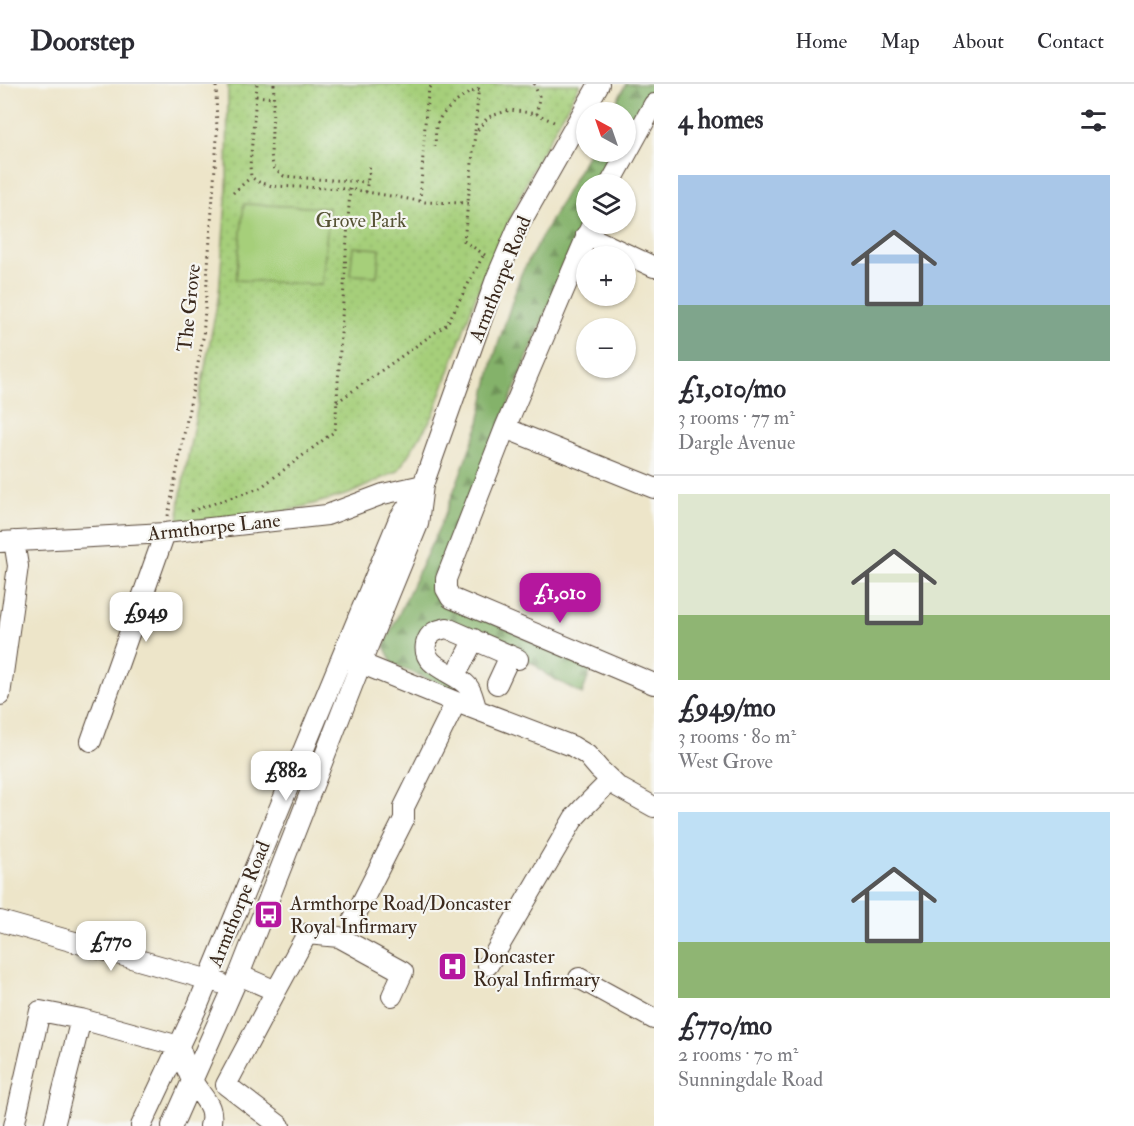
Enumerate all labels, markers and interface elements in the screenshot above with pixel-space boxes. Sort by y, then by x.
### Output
text: Doorstep [30,24,135,59]
text: Home [795,28,847,55]
text: Map [880,28,920,55]
text: About [953,28,1004,55]
text: Contact [1037,28,1104,55]
north arrow [576,102,636,162]
map controls [576,102,636,378]
text: 4 homes [678,104,764,136]
icon: filters [1077,104,1110,137]
button: layers [576,174,636,234]
park label: Grove Park [315,208,407,233]
street label: Armthorpe Road [463,212,538,347]
icon: home [840,214,948,322]
button: + [576,246,636,306]
street label: The Grove [172,263,206,353]
button: − [576,318,636,378]
text: £1,010/mo [678,373,786,405]
text: 3 rooms · 77 m² [678,405,795,430]
text: Dargle Avenue [678,430,795,455]
street label: Armthorpe Lane [145,508,282,548]
icon: home [840,533,948,641]
pin: £1,010 [511,573,609,624]
text: £1,010 [534,580,586,605]
pin: £949 [110,592,182,643]
text: £949 [124,599,168,624]
text: £949/mo [678,692,776,724]
text: 3 rooms · 80 m² [678,724,796,749]
text: West Grove [678,749,773,774]
pin: £882 [250,751,322,802]
text: £882 [265,758,307,783]
street label: Armthorpe Road [202,837,277,972]
icon: home [840,851,948,959]
place label: Armthorpe Road/Doncaster Royal Infirmary [289,891,511,939]
bus stop icon: Armthorpe Road/Doncaster Royal Infirmary [253,898,285,930]
pin: £770 [75,921,147,972]
text: £770 [90,928,132,953]
place label: Doncaster Royal Infirmary [473,944,601,992]
hospital icon: Doncaster Royal Infirmary [436,951,468,983]
text: £770/mo [678,1010,772,1042]
text: 2 rooms · 70 m² [678,1042,798,1067]
text: Sunningdale Road [678,1067,823,1092]

